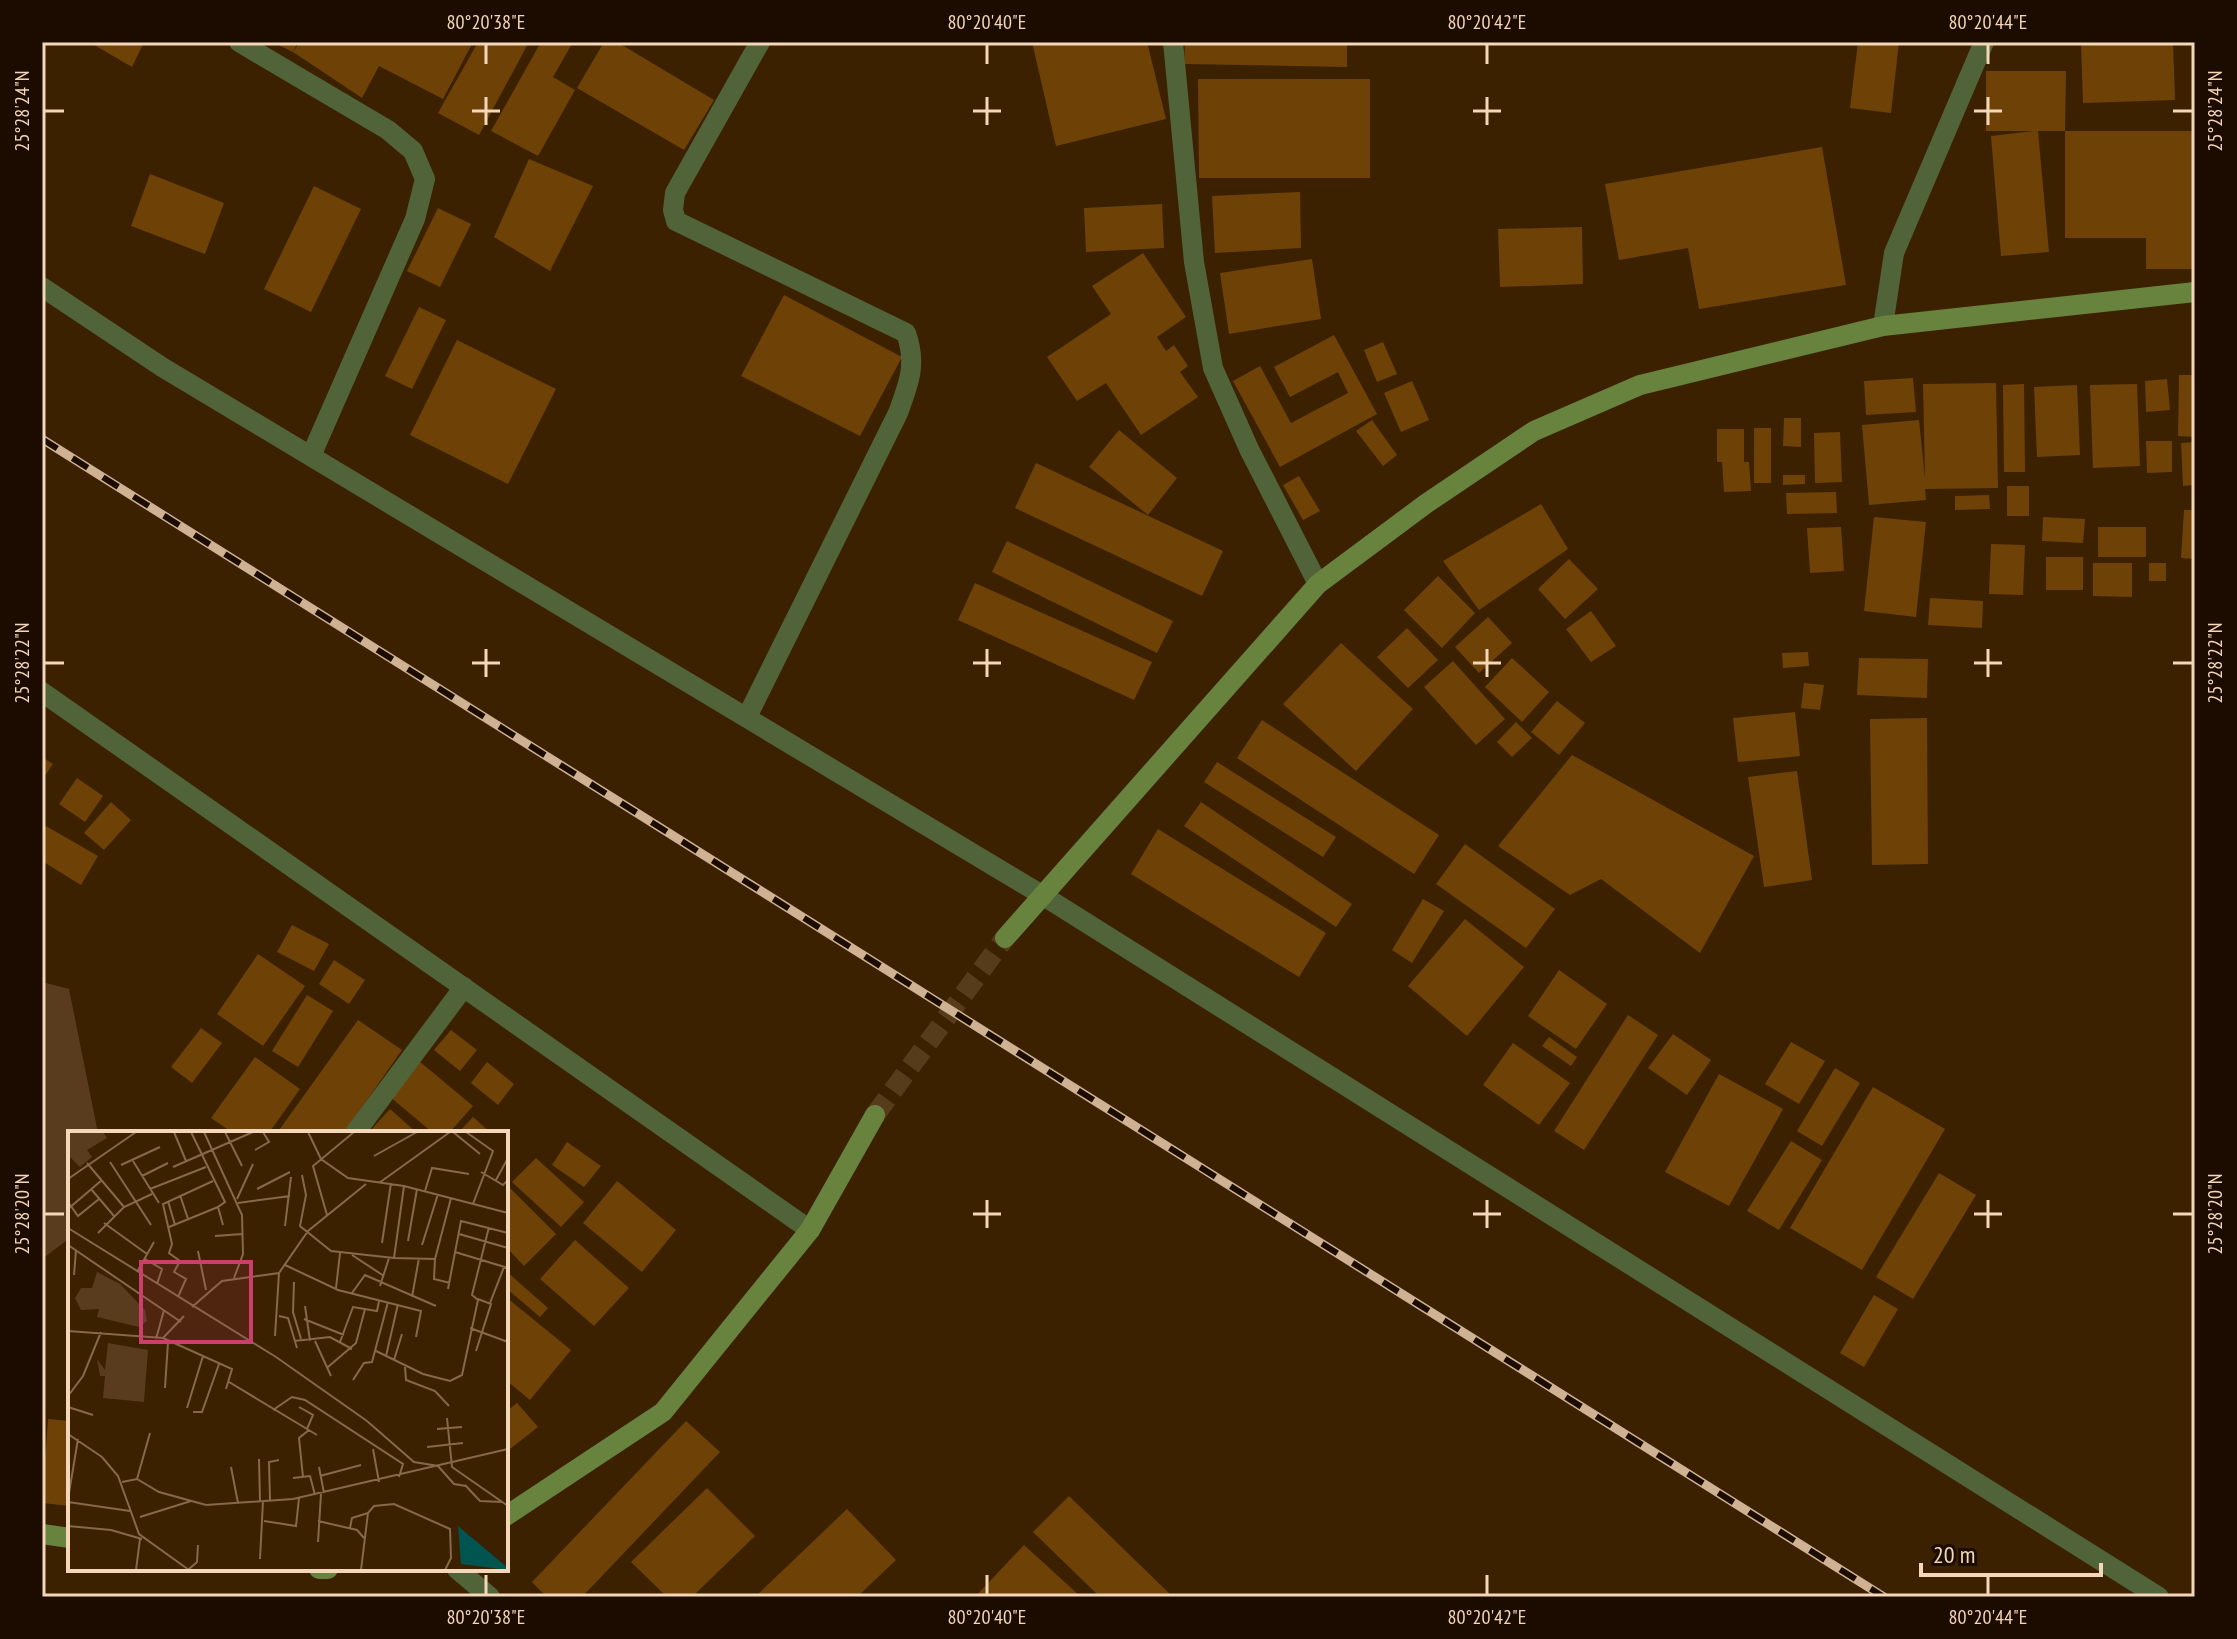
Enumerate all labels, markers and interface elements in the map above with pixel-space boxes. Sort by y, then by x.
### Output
text: 80°20'38"E [447,9,525,35]
text: 80°20'40"E [948,9,1026,35]
text: 80°20'42"E [1448,9,1526,35]
text: 80°20'44"E [1949,9,2027,35]
text: 25°28'24"N [9,71,35,151]
text: 25°28'24"N [2202,71,2228,151]
text: 25°28'22"N [9,623,35,703]
text: 25°28'22"N [2202,623,2228,703]
inset map [68,1131,508,1571]
text: 25°28'20"N [9,1174,35,1254]
text: 25°28'20"N [2202,1174,2228,1254]
scale bar [1921,1527,2101,1577]
text: 20 m [1933,1539,1975,1570]
text: 80°20'38"E [447,1604,525,1630]
text: 80°20'40"E [948,1604,1026,1630]
text: 80°20'42"E [1448,1604,1526,1630]
text: 80°20'44"E [1949,1604,2027,1630]

